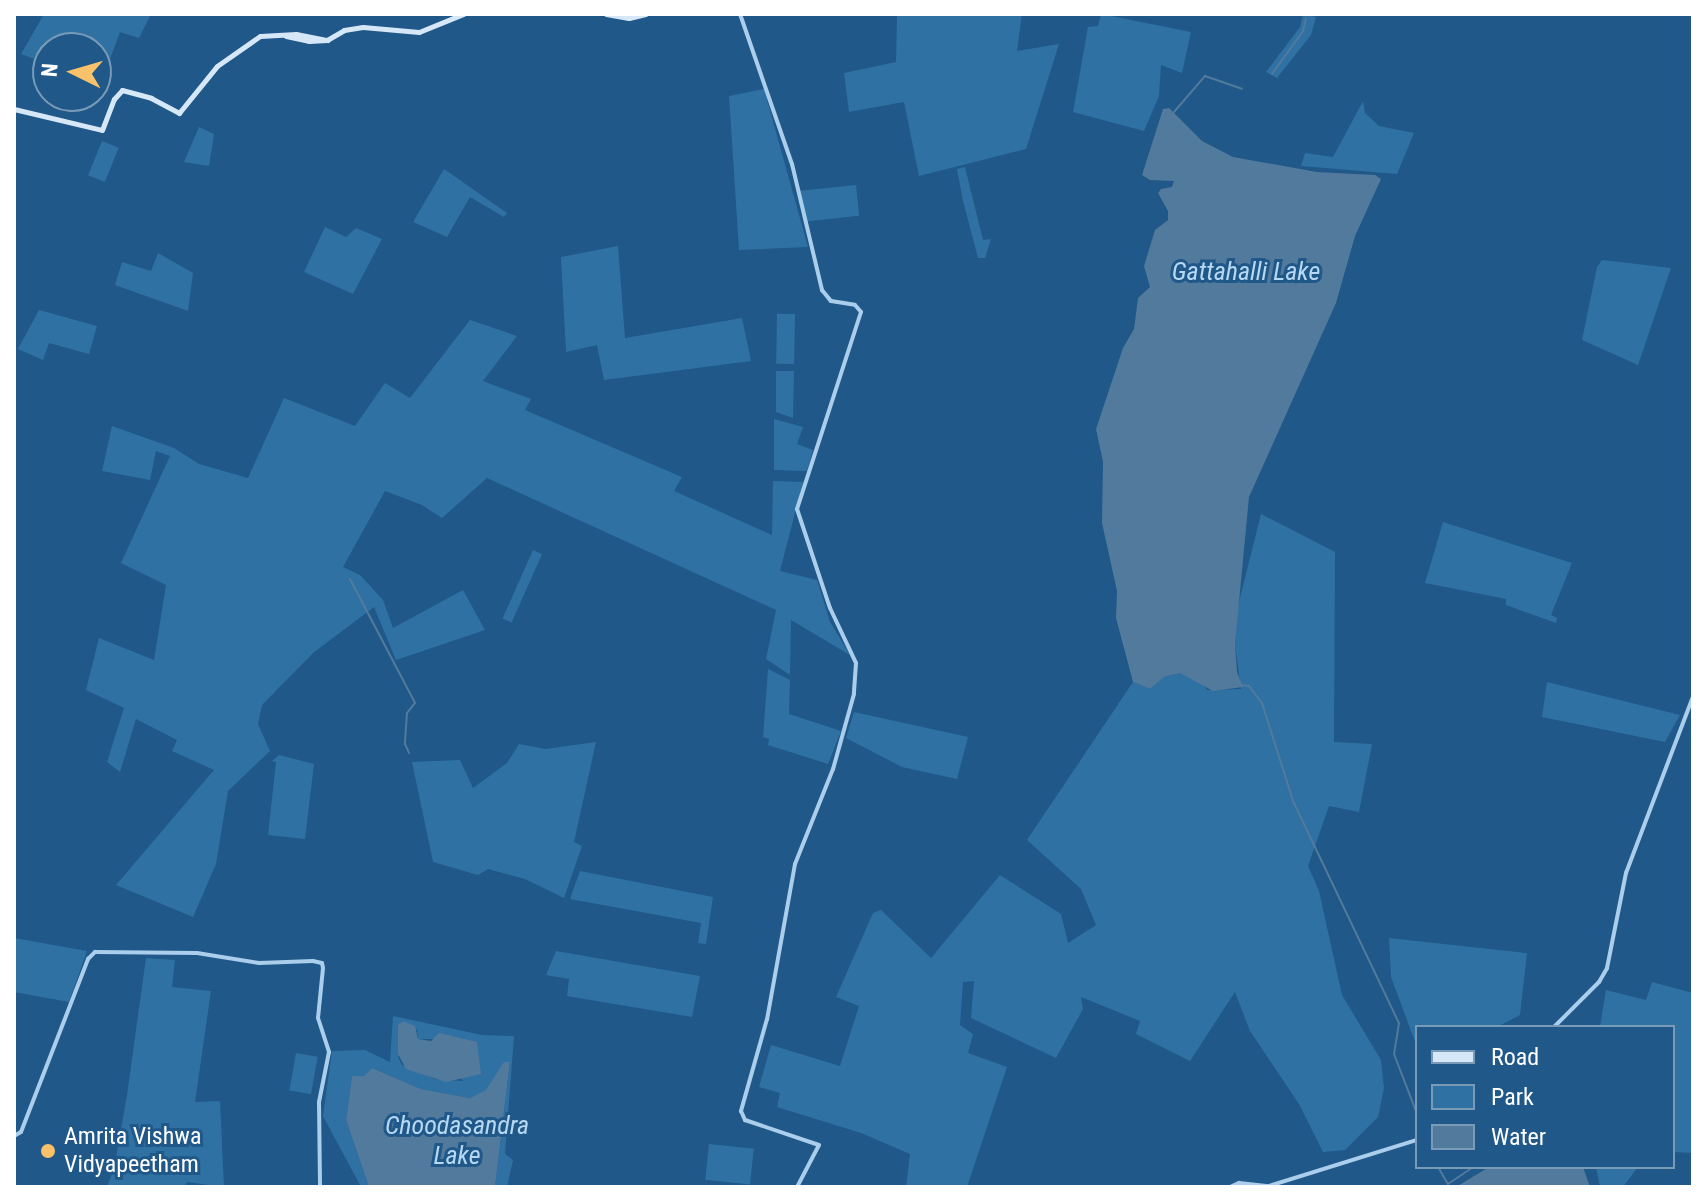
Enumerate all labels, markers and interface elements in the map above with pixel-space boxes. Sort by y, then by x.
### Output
north arrow [32,32,112,112]
text: N [37,62,63,78]
water label: Gattahalli Lake [1172,256,1320,288]
legend [1415,1025,1675,1169]
text: Road [1491,1043,1539,1071]
text: Park [1491,1083,1534,1111]
water label: Choodasandra Lake [385,1110,529,1172]
place label: Amrita Vishwa Vidyapeetham [64,1123,201,1179]
text: Water [1491,1123,1546,1151]
marker: Amrita Vishwa Vidyapeetham [39,1142,57,1160]

